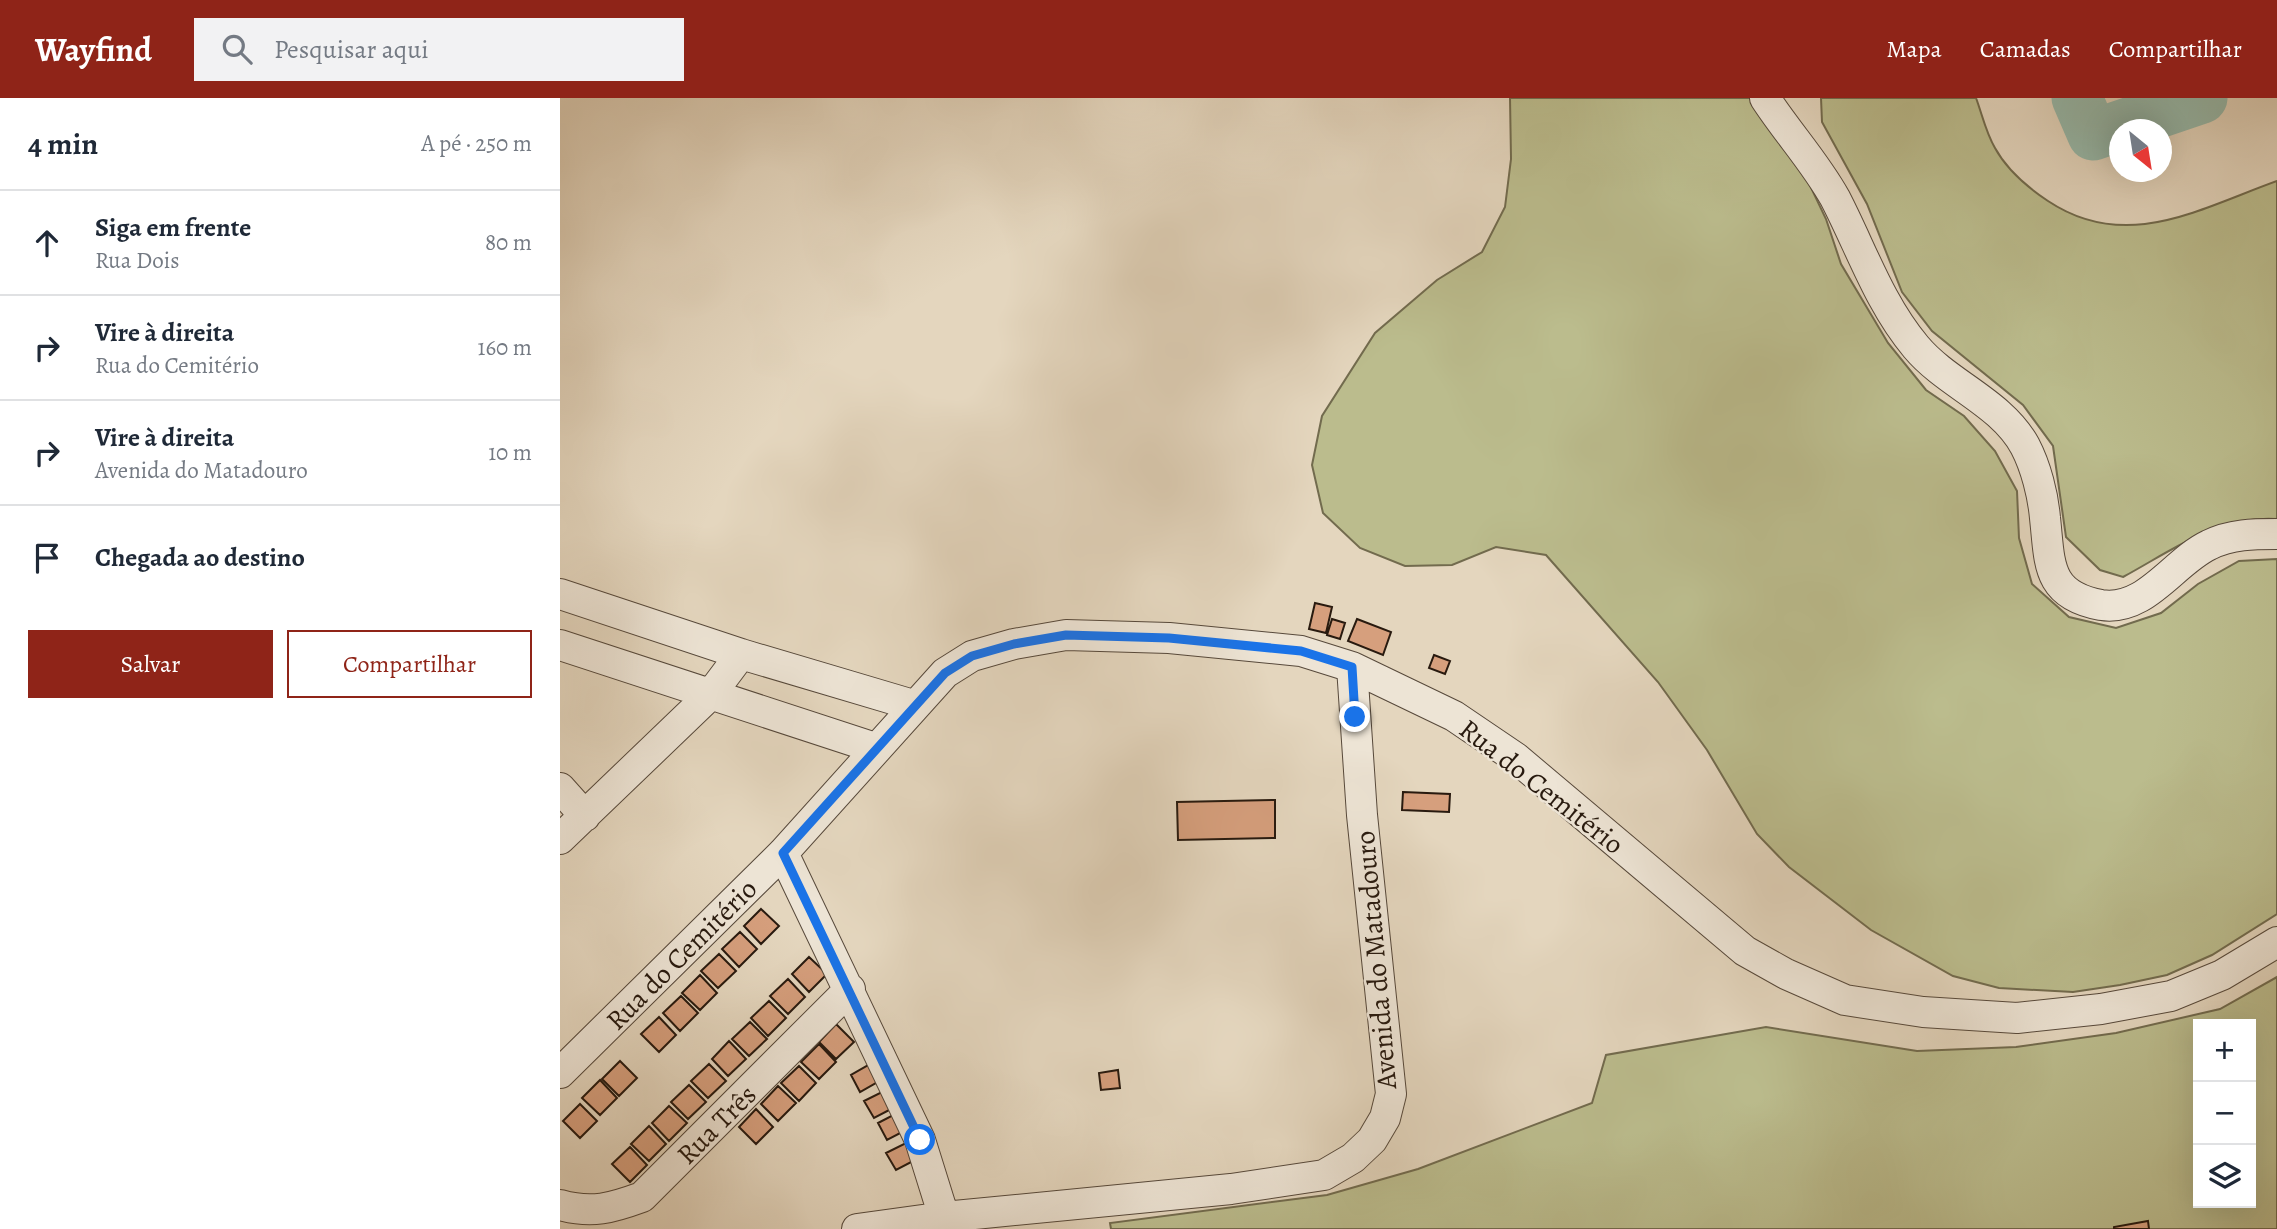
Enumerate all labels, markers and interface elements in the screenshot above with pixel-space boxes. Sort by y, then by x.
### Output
search box [194,18,684,81]
text: Wayfind [35,27,152,72]
icon: search [218,30,256,68]
text: Pesquisar aqui [274,32,429,67]
text: Mapa [1887,33,1942,65]
text: Camadas [1980,33,2071,65]
text: Compartilhar [2109,33,2242,65]
north arrow [2109,119,2172,182]
text: 4 min [28,124,98,164]
text: A pé · 250 m [421,128,532,159]
text: Siga em frente [95,210,251,245]
icon: ahead [28,224,66,262]
text: 80 m [485,227,532,258]
text: Rua Dois [95,245,179,276]
text: Vire à direita [95,315,234,350]
icon: right [28,329,66,367]
text: 160 m [478,332,532,363]
text: Rua do Cemitério [95,350,259,381]
text: Vire à direita [95,420,234,455]
icon: right [28,434,66,472]
text: 10 m [488,437,532,468]
text: Avenida do Matadouro [95,455,308,486]
icon: arrive [28,539,66,577]
text: Chegada ao destino [95,540,305,575]
button: Salvar [28,630,273,698]
button: Compartilhar [287,630,532,698]
route end [1339,701,1370,732]
street label: Rua do Cemitério [1451,710,1632,863]
street label: Avenida do Matadouro [1346,829,1406,1092]
street label: Rua do Cemitério [598,871,766,1039]
map controls [2193,1019,2256,1208]
button: + [2193,1019,2256,1082]
street label: Rua Três [668,1076,765,1173]
button: − [2193,1082,2256,1145]
route start [904,1124,935,1155]
button: layers [2193,1145,2256,1208]

